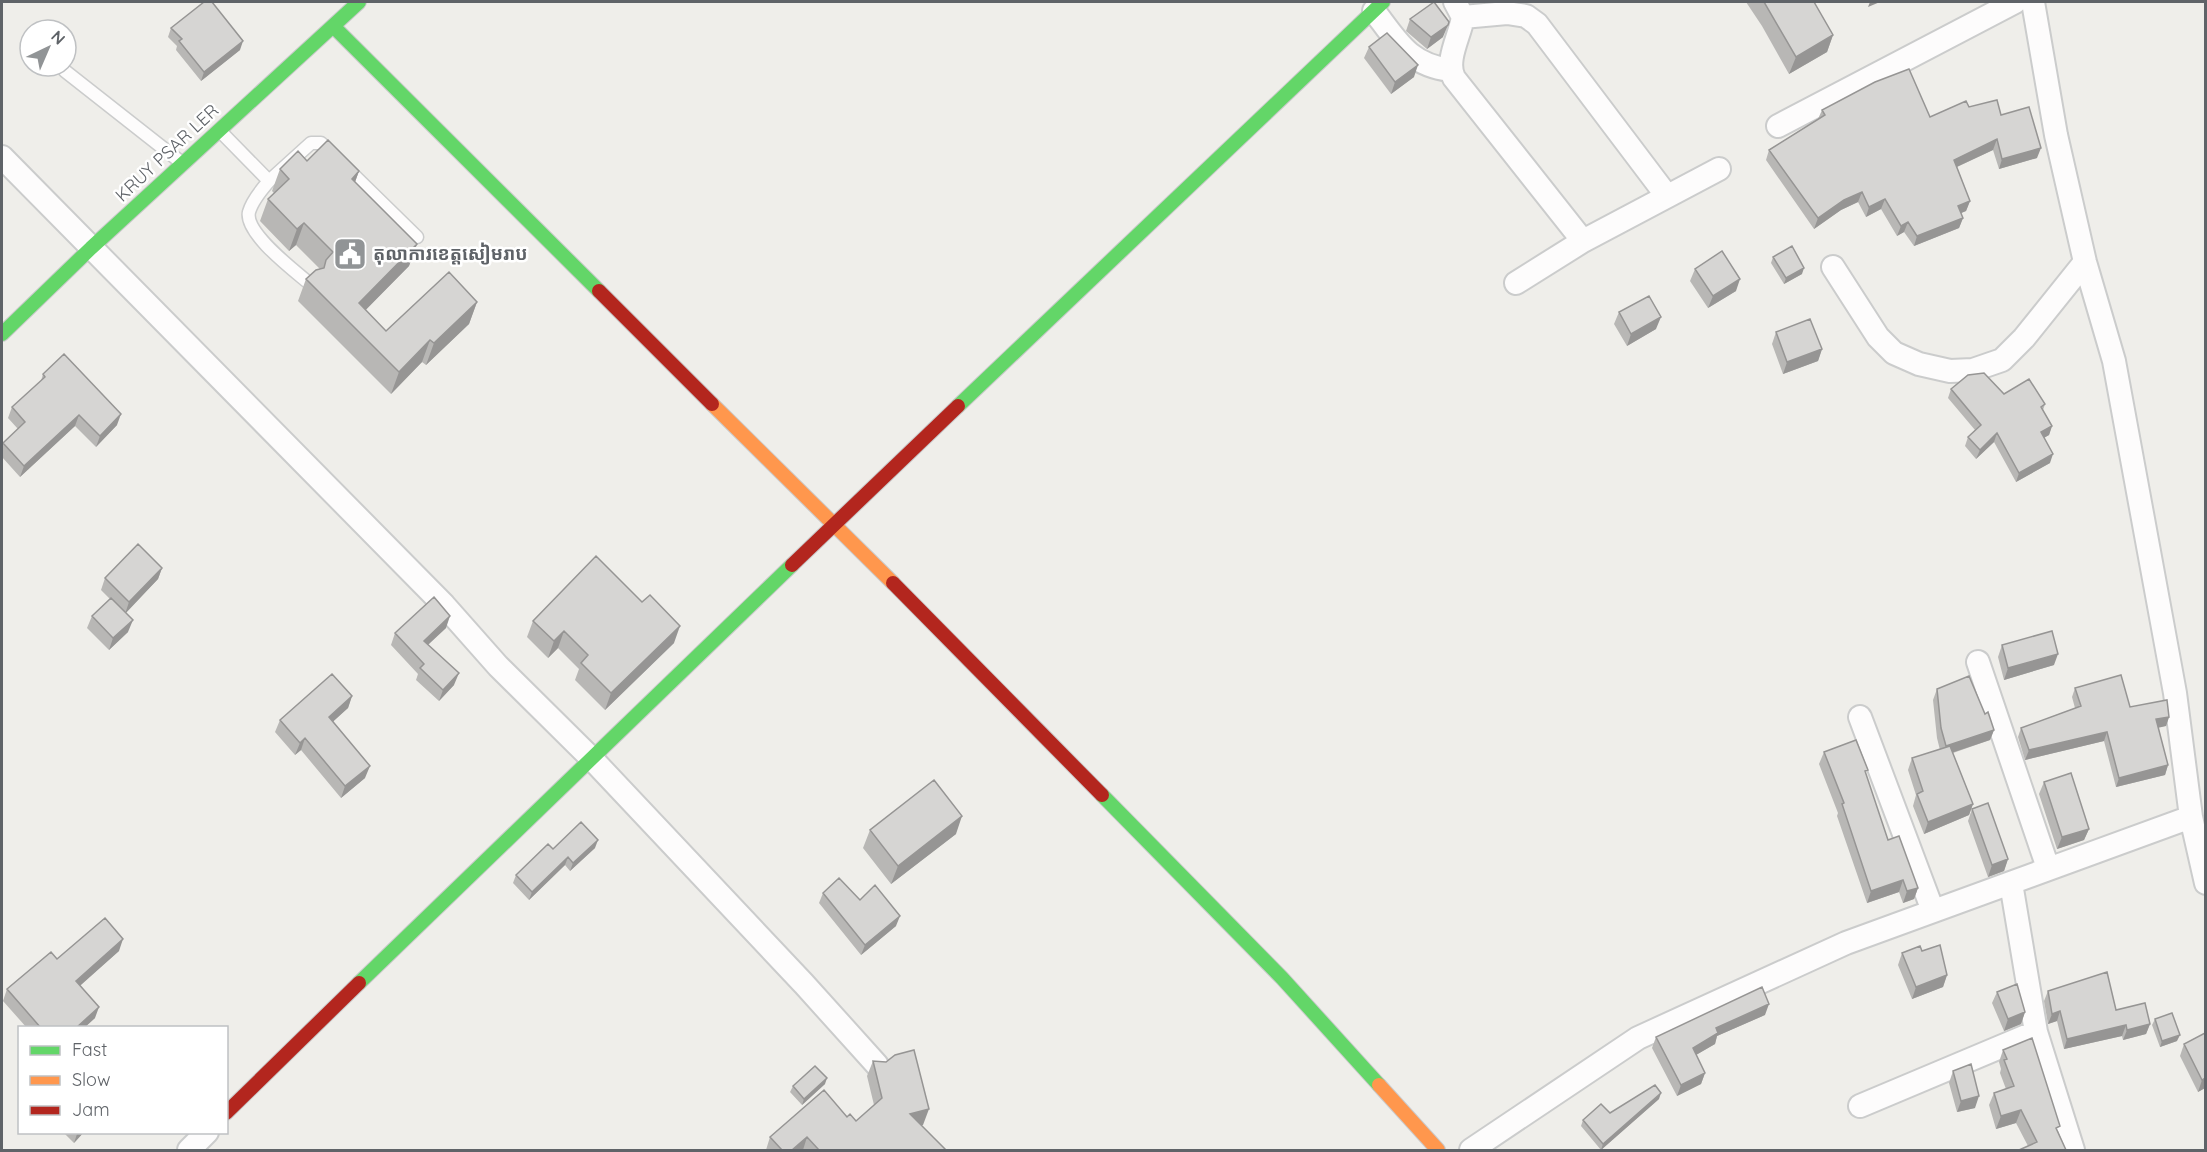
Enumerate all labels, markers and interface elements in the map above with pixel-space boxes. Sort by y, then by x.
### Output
north arrow [18,18,78,78]
text: N [47,26,70,48]
street label: KRUY PSAR LER [110,99,223,206]
public building icon: តុលាការខេត្តសៀមរាប [332,236,368,272]
place label: តុលាការខេត្តសៀមរាប [373,242,528,265]
legend [18,1026,228,1134]
text: Fast [72,1038,107,1061]
text: Slow [72,1068,110,1091]
text: Jam [72,1098,110,1121]

